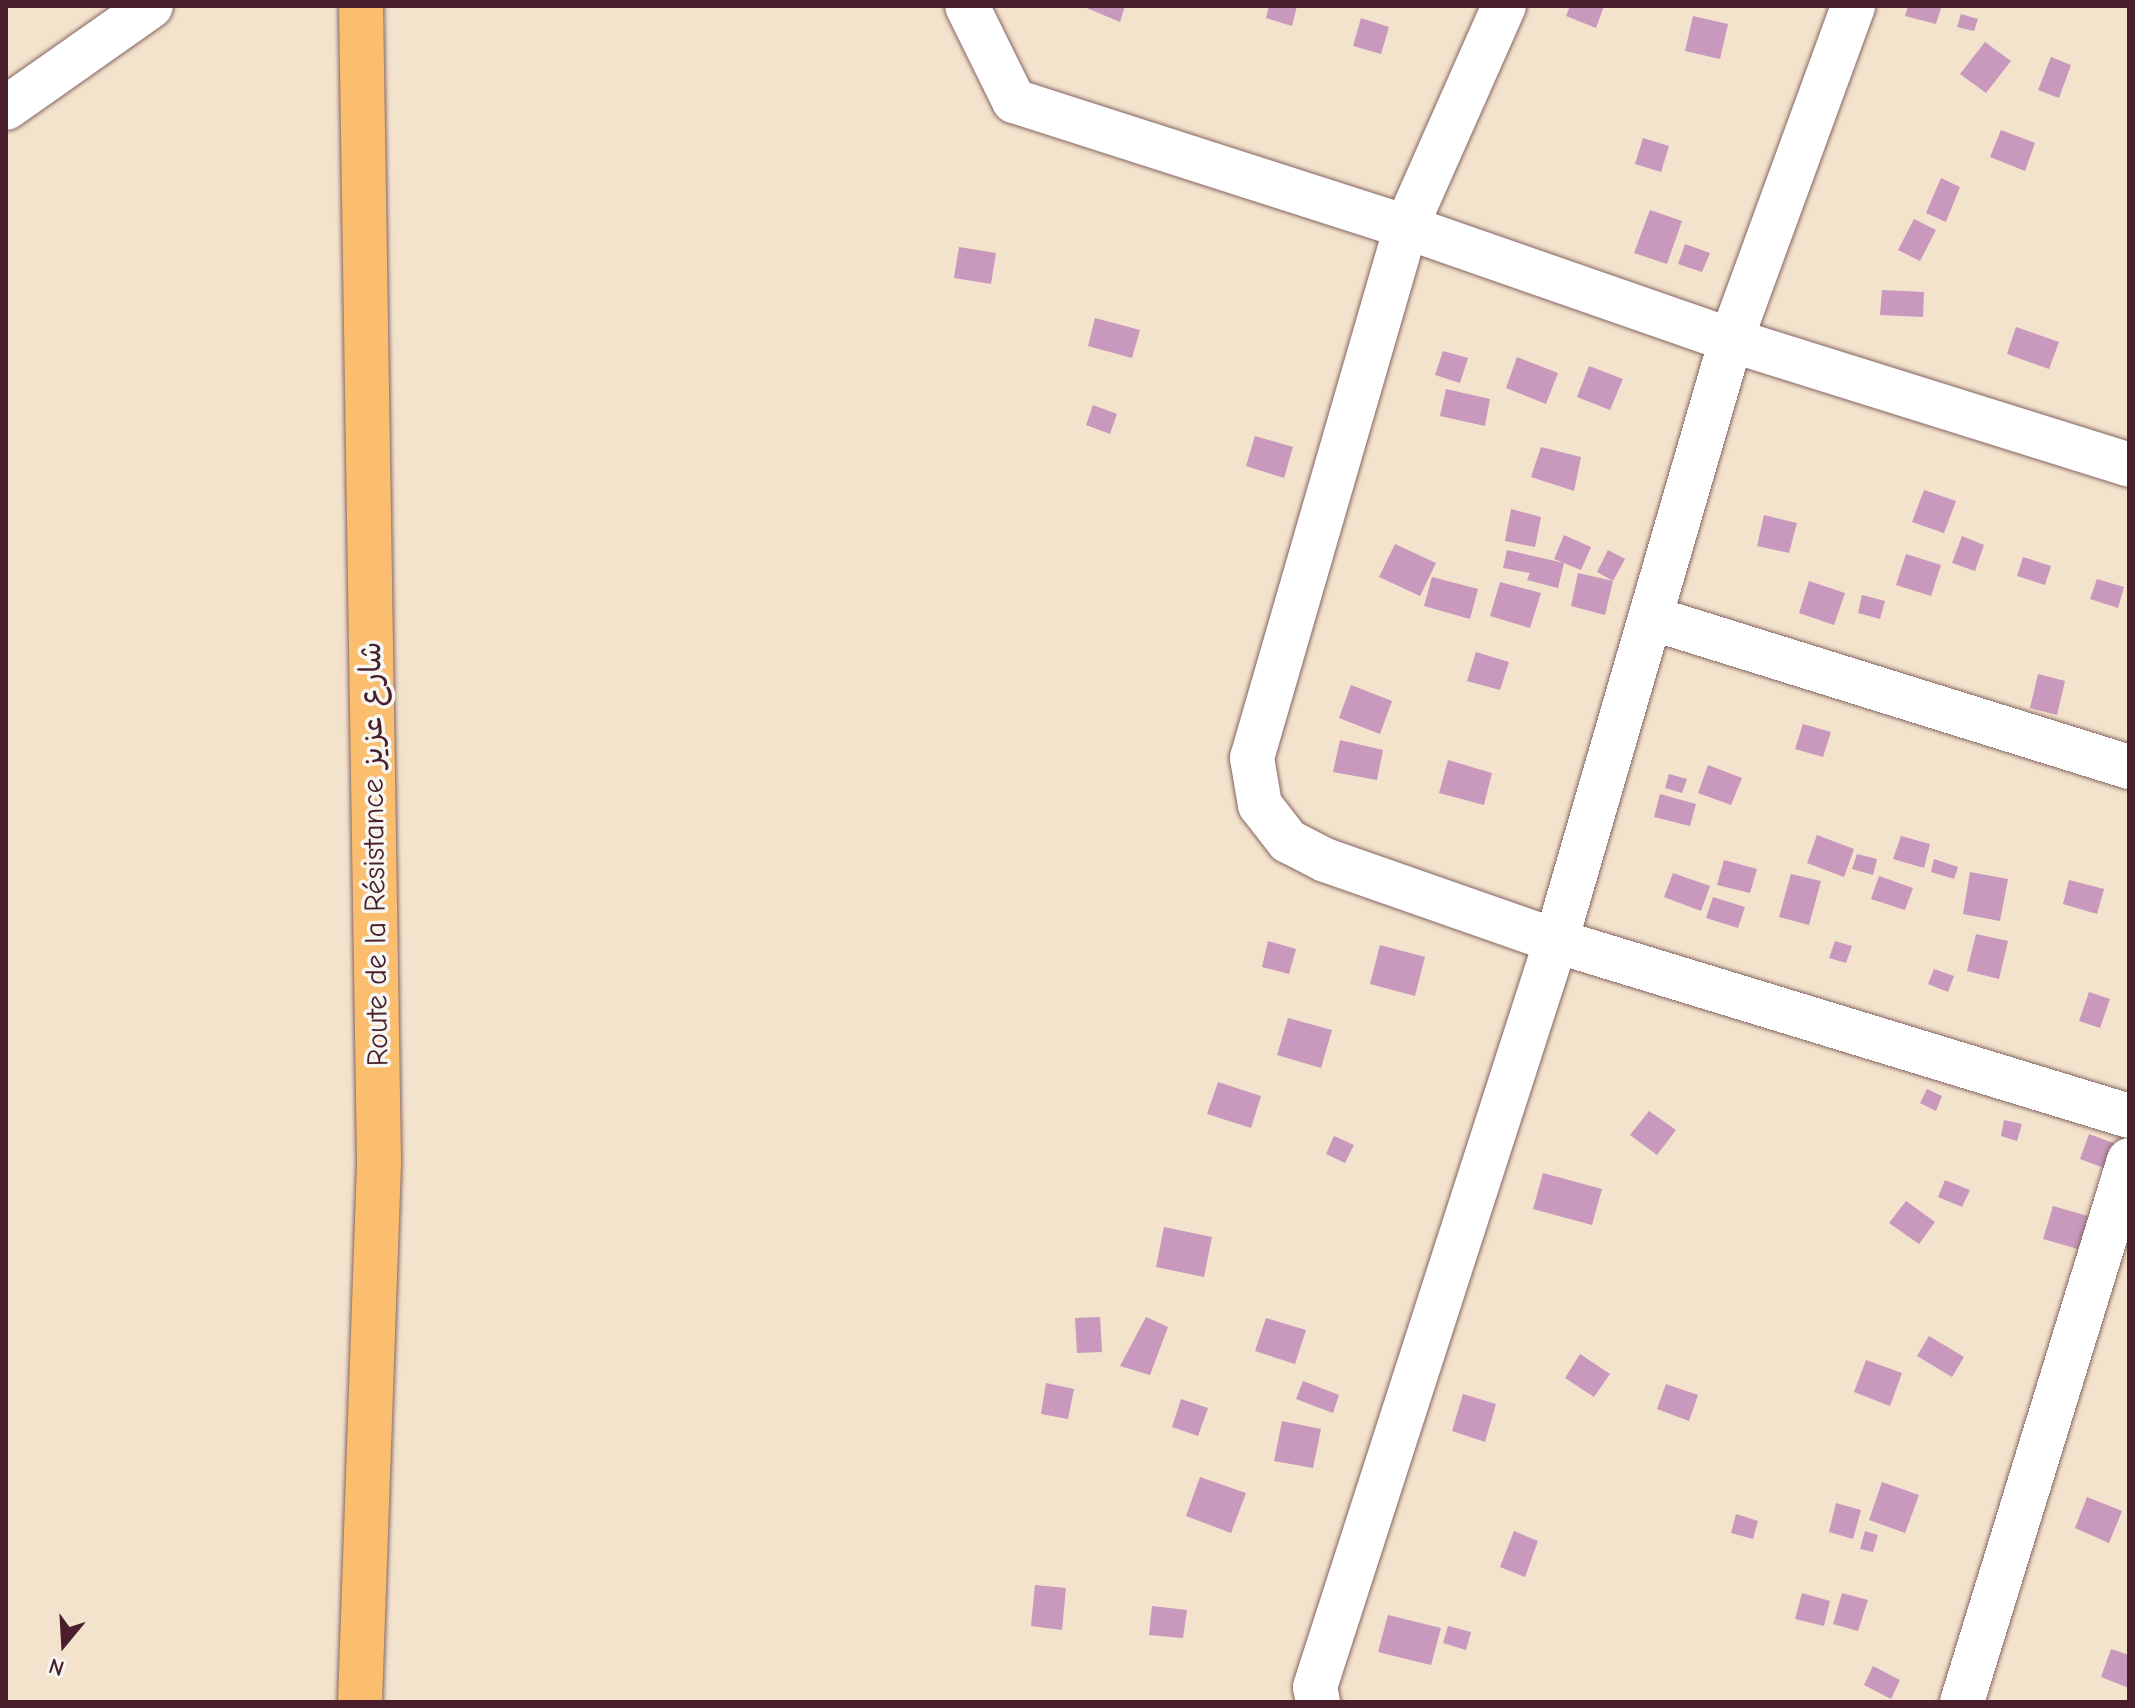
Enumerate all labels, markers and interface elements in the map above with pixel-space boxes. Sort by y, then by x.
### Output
street label: Route de la Résistance شارع عزيز [353,641,397,1067]
north arrow [24,1604,104,1684]
text: N [46,1652,67,1681]

